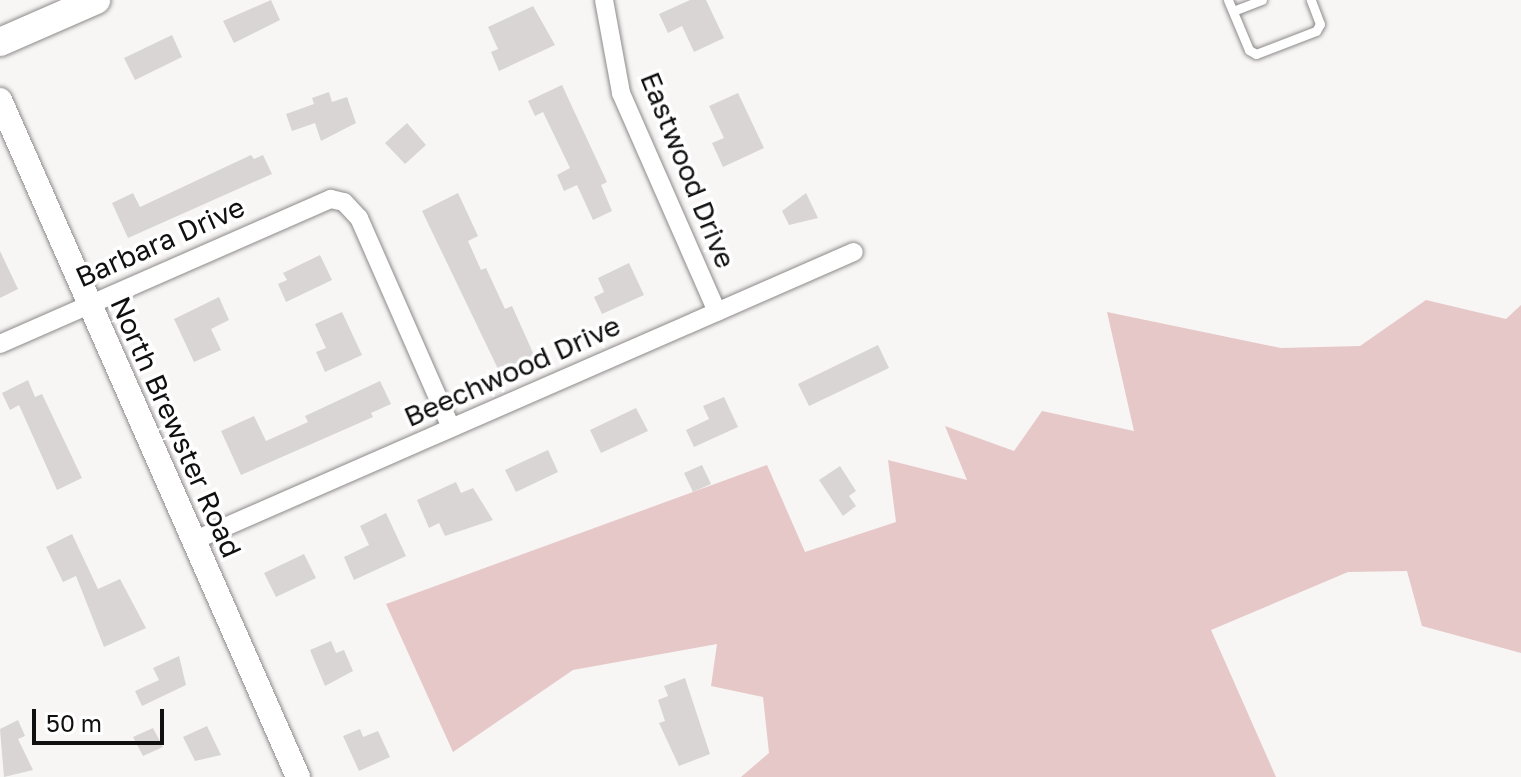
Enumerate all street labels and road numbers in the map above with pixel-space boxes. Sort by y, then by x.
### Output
street label: Eastwood Drive [633,67,743,273]
street label: Barbara Drive [70,190,250,294]
street label: North Brewster Road [103,291,249,563]
street label: Beechwood Drive [399,308,625,434]

